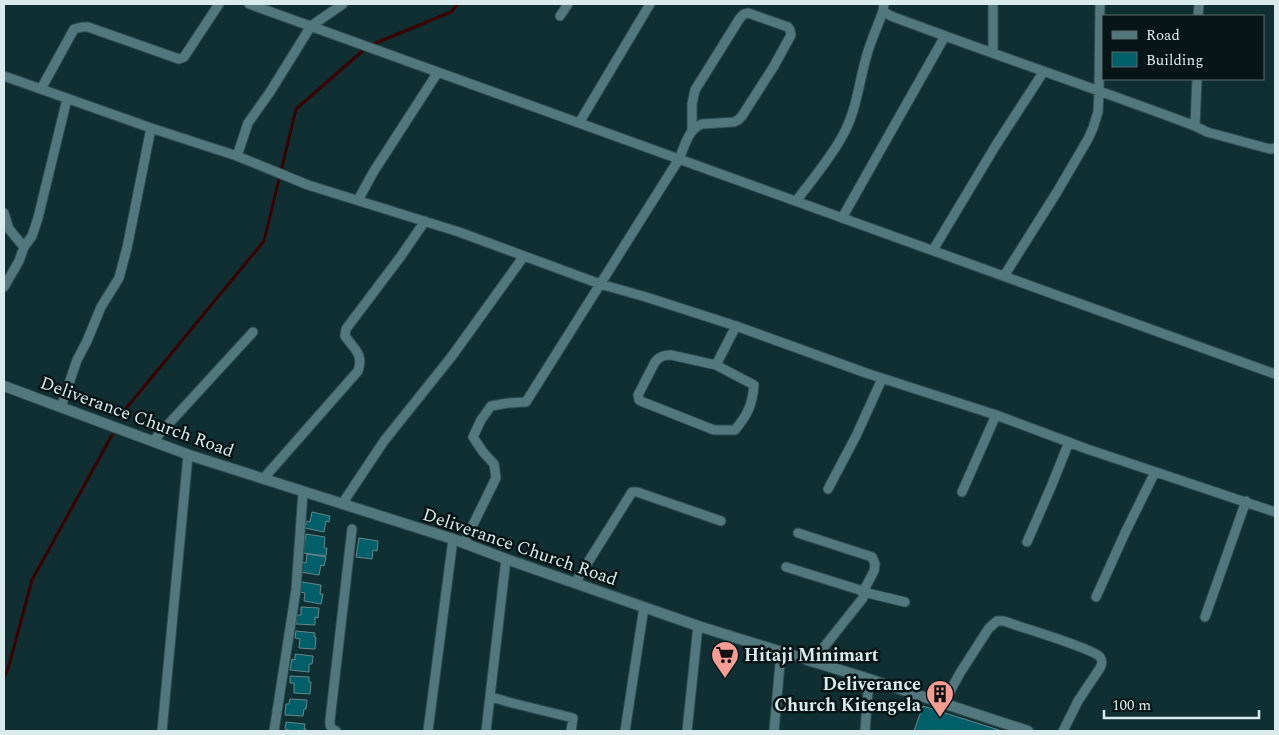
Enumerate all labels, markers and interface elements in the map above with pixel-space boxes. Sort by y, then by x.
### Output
legend [1102,15,1264,80]
text: Road [1146,24,1180,47]
text: Building [1146,49,1203,72]
street label: Deliverance Church Road [36,369,238,465]
street label: Deliverance Church Road [419,501,621,593]
supermarket icon: Hitaji Minimart [710,640,740,679]
place label: Hitaji Minimart [744,642,879,669]
place label: Deliverance Church Kitengela [774,671,922,719]
building icon: Deliverance Church Kitengela [925,679,955,718]
scale bar [1104,688,1259,720]
text: 100 m [1112,694,1151,717]

